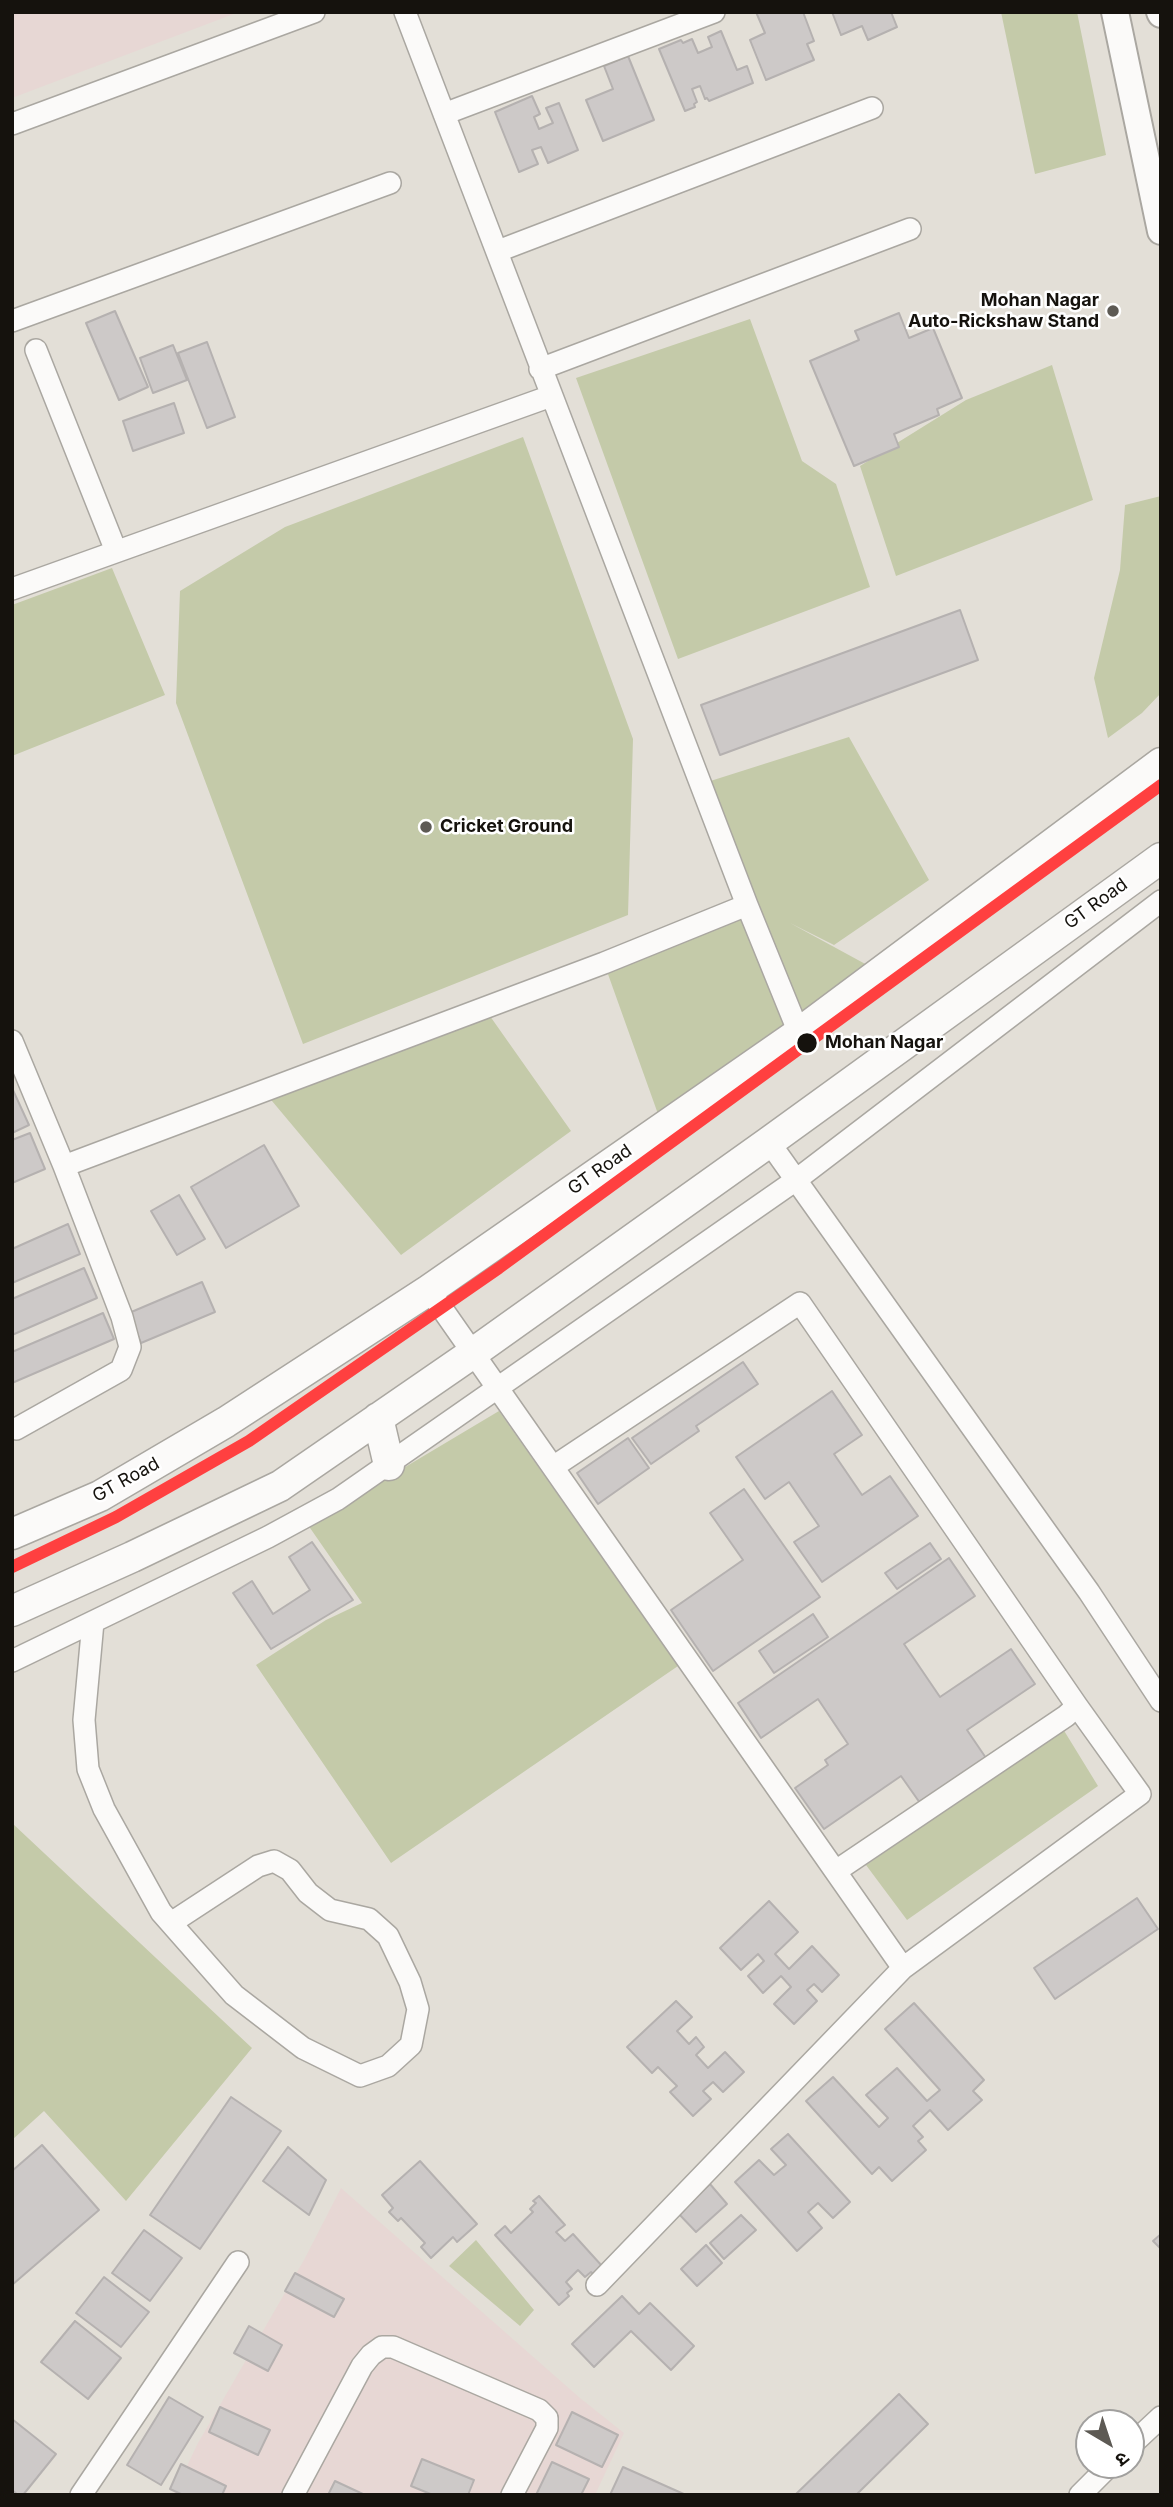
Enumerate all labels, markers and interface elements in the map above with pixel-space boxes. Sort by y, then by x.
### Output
place label: Mohan Nagar Auto-Rickshaw Stand [908,290,1099,332]
marker: Mohan Nagar Auto-Rickshaw Stand [1105,303,1121,319]
place label: Cricket Ground [440,816,573,838]
marker: Cricket Ground [418,819,434,835]
street label: GT Road [1060,874,1132,934]
marker: Mohan Nagar [795,1031,819,1055]
place label: Mohan Nagar [825,1032,943,1054]
street label: GT Road [564,1140,636,1200]
street label: GT Road [89,1453,163,1507]
north arrow [1075,2409,1145,2479]
text: उ [1111,2447,1134,2472]

